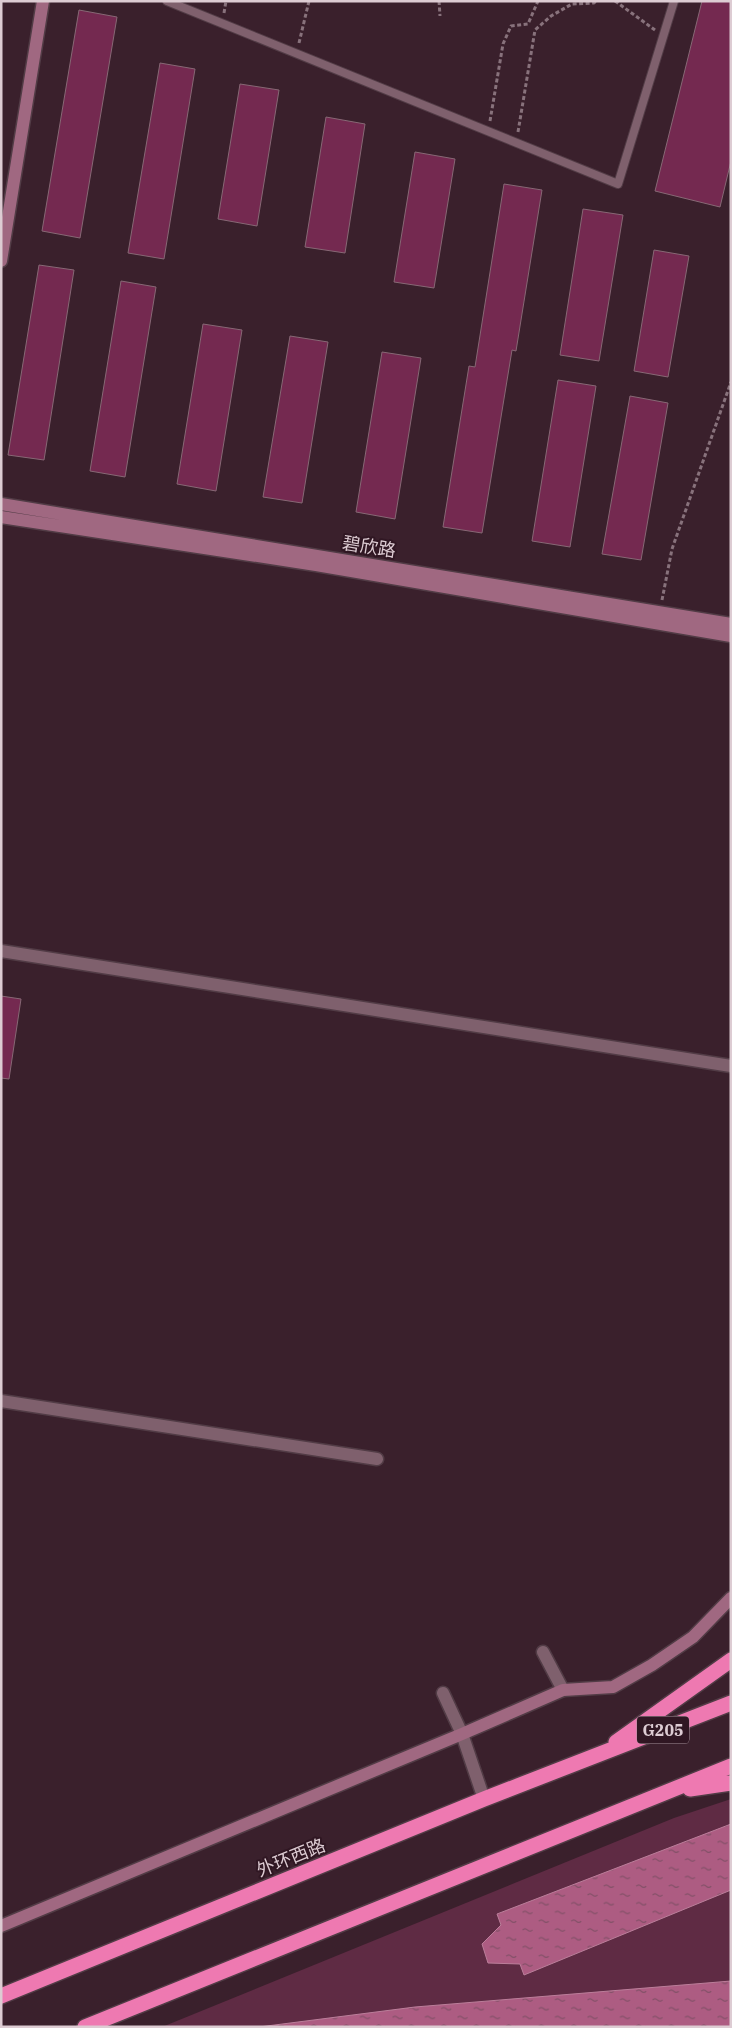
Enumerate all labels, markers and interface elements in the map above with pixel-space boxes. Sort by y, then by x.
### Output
street label: 碧欣路 [341,531,398,562]
road number: G205 [637,1716,689,1744]
street label: 外环西路 [253,1833,328,1882]

